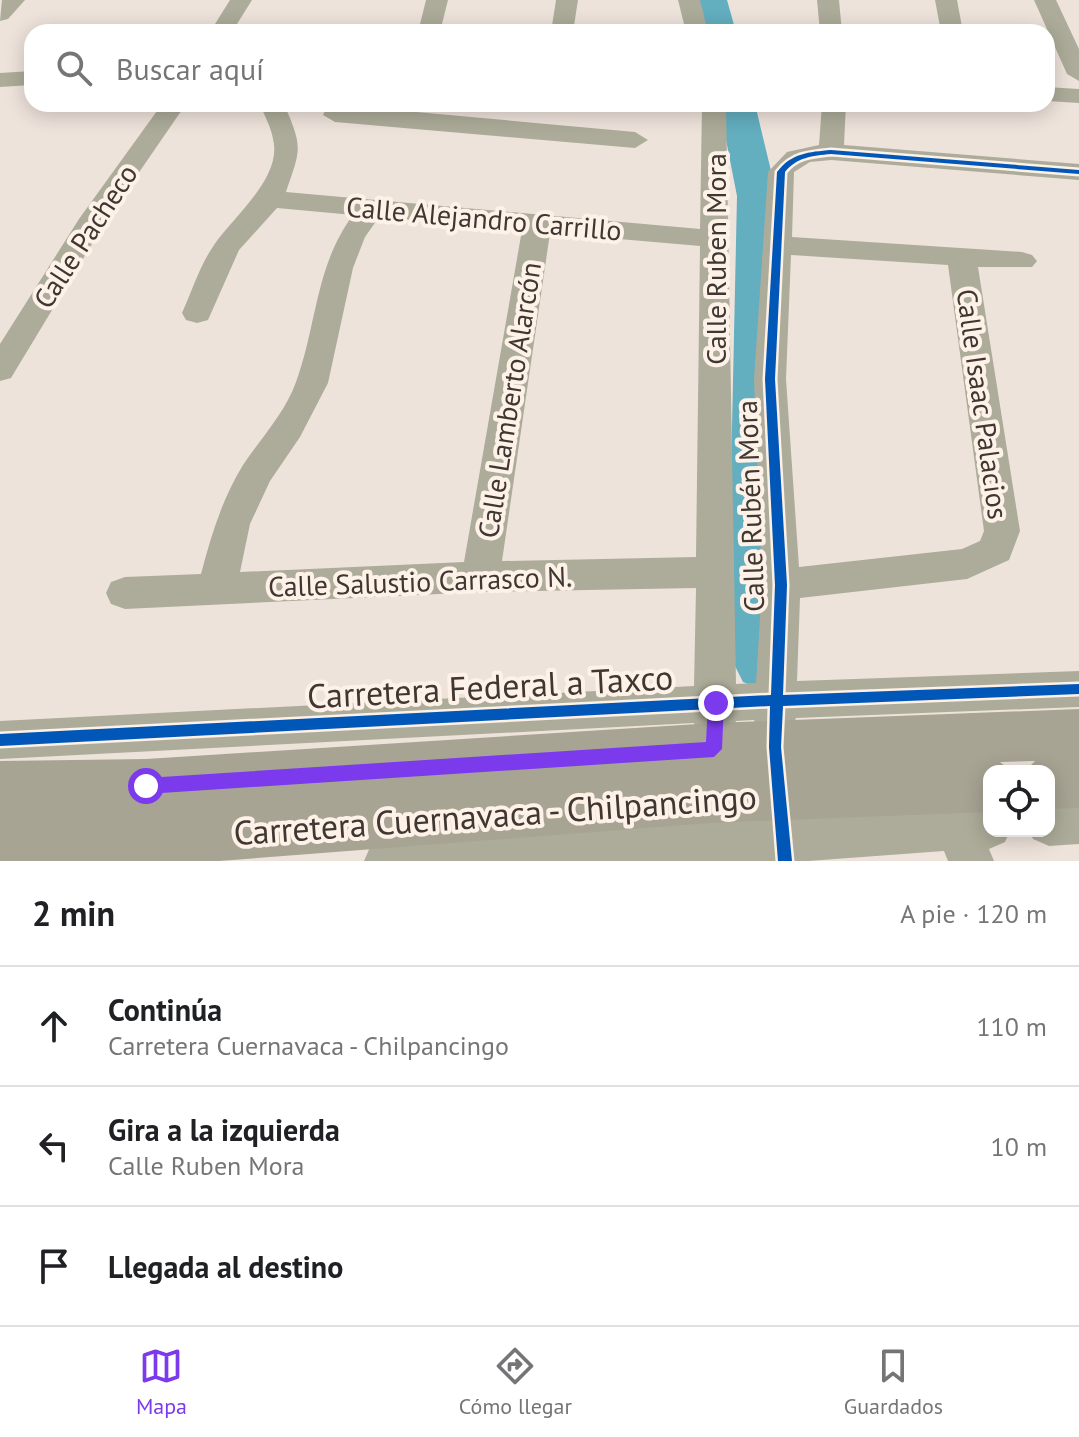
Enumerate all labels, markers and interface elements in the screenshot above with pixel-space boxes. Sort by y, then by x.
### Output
search box [24,24,1055,112]
icon: search [52,46,96,90]
text: Buscar aquí [116,49,264,88]
street label: Calle Ruben Mora [697,153,734,365]
street label: Calle Pacheco [25,157,145,315]
street label: Calle Alejandro Carrillo [345,188,623,248]
street label: Calle Lamberto Alarcón [469,259,549,541]
street label: Calle Isaac Palacios [949,286,1017,522]
street label: Calle Rubén Mora [728,400,772,612]
street label: Calle Salustio Carrasco N. [267,557,573,605]
street label: Carretera Federal a Taxco [306,654,674,718]
route end [698,685,734,721]
map controls [983,765,1055,837]
button: locate [983,765,1055,837]
route start [128,768,164,804]
street label: Carretera Cuernavaca - Chilpancingo [232,774,758,854]
text: 2 min [32,891,115,935]
text: A pie · 120 m [900,897,1047,930]
text: Continúa [108,990,222,1029]
icon: ahead [32,1004,76,1048]
text: 110 m [976,1010,1047,1043]
text: Carretera Cuernavaca - Chilpancingo [108,1029,509,1062]
text: Gira a la izquierda [108,1110,340,1149]
icon: left [32,1124,76,1168]
text: 10 m [991,1130,1047,1163]
text: Calle Ruben Mora [108,1149,305,1182]
icon: arrive [32,1244,76,1288]
text: Llegada al destino [108,1247,343,1286]
tab: Mapa [136,1344,187,1420]
tab: Cómo llegar [459,1344,572,1420]
tab: Guardados [844,1344,943,1420]

